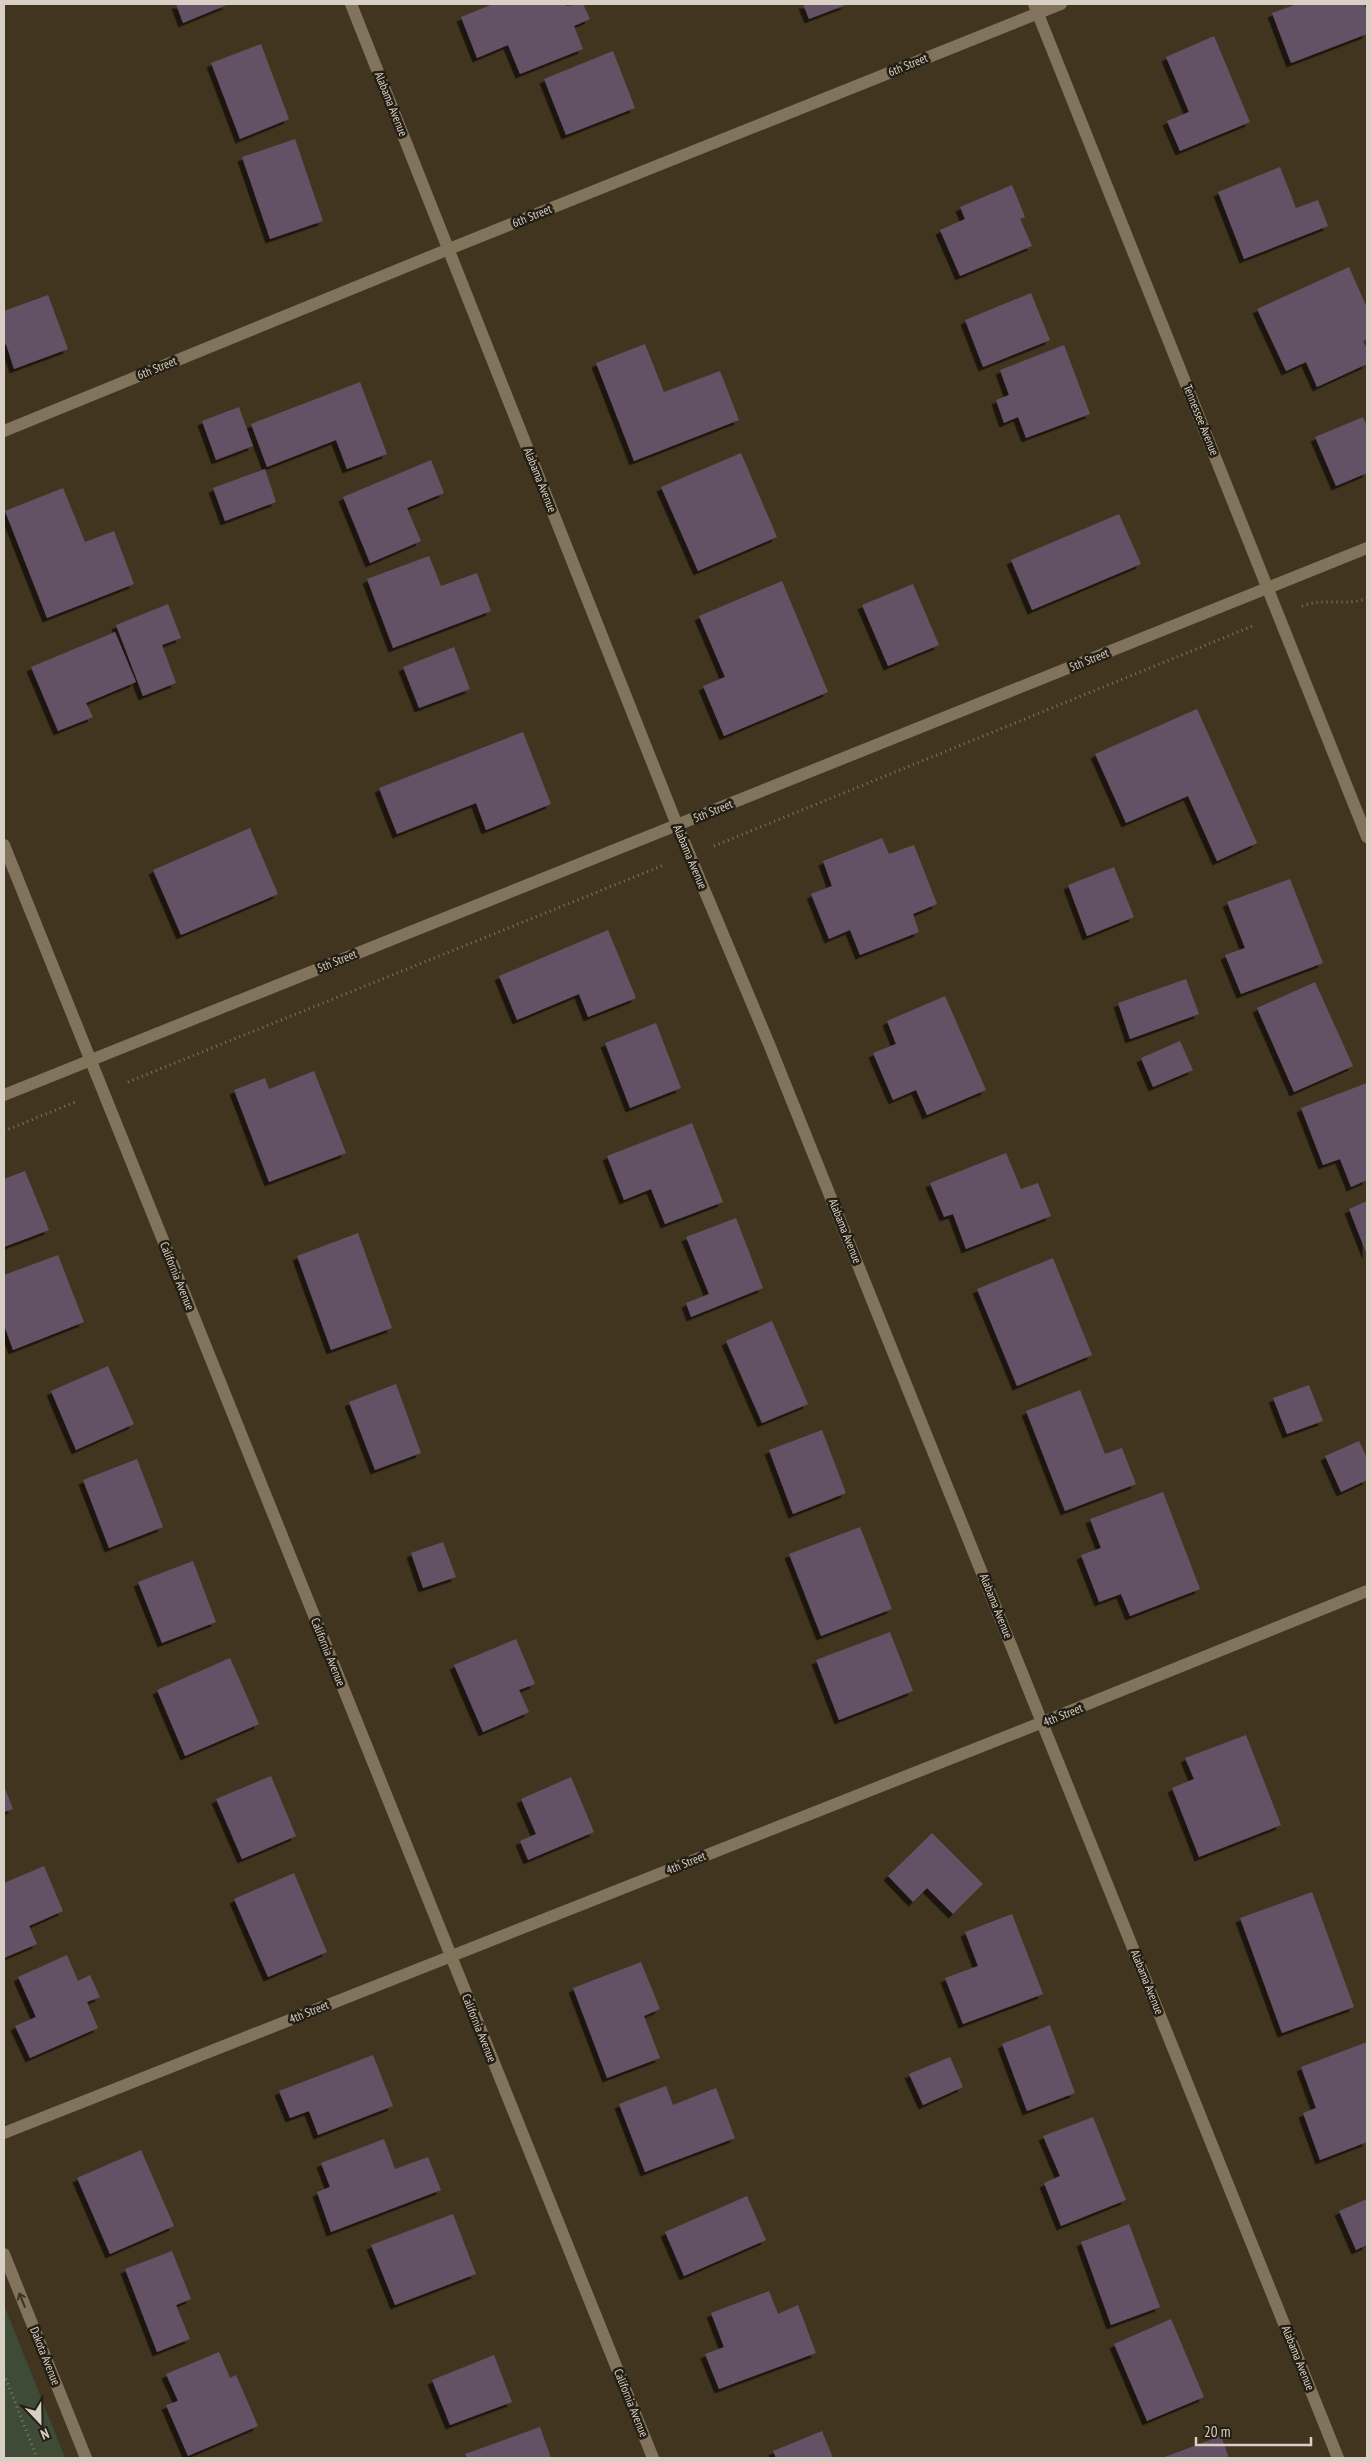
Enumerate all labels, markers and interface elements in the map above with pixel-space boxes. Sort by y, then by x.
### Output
street label: 6th Street [886,50,930,79]
street label: Alabama Avenue [372,69,411,138]
street label: 6th Street [510,201,554,230]
street label: 6th Street [135,353,179,382]
street label: Tennessee Avenue [1180,382,1222,457]
street label: Alabama Avenue [521,445,560,514]
street label: 5th Street [1067,645,1111,674]
street label: 5th Street [691,796,735,825]
street label: Alabama Avenue [670,822,711,891]
street label: 5th Street [315,946,359,975]
street label: Alabama Avenue [826,1196,865,1265]
street label: California Avenue [157,1240,198,1312]
street label: Alabama Avenue [977,1571,1016,1640]
street label: California Avenue [308,1616,349,1688]
street label: 4th Street [1041,1700,1085,1729]
street label: 4th Street [664,1848,708,1877]
street label: Alabama Avenue [1128,1947,1167,2016]
street label: California Avenue [459,1992,500,2064]
street label: 4th Street [287,1997,331,2026]
one-way arrow [17,2292,26,2308]
street label: Alabama Avenue [1279,2323,1318,2392]
street label: Dakota Avenue [27,2324,64,2387]
street label: California Avenue [611,2367,652,2439]
north arrow [15,2397,65,2447]
scale bar [1196,2414,1311,2446]
text: 20 m [1204,2422,1230,2441]
text: N [38,2424,52,2444]

